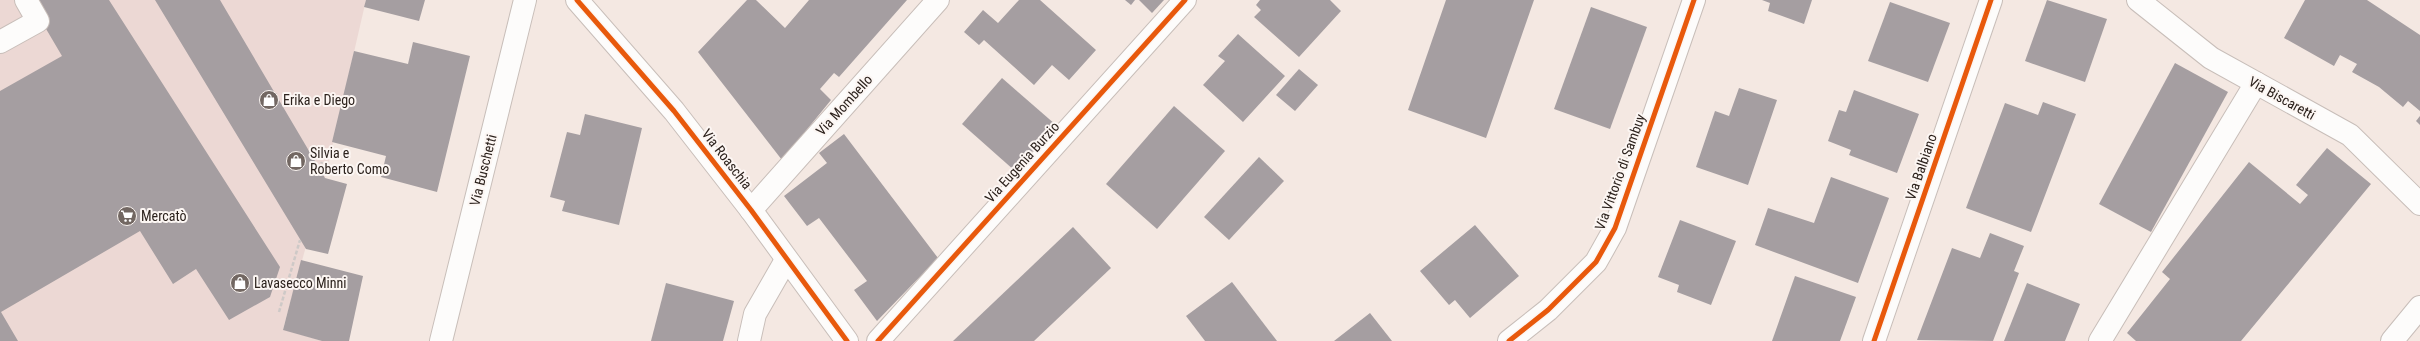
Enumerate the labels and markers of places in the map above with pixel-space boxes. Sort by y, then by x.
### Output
shop icon: Erika e Diego [258,89,280,111]
place label: Erika e Diego [283,92,355,108]
place label: Silvia e Roberto Como [310,145,389,177]
shop icon: Silvia e Roberto Como [285,150,307,172]
supermarket icon: Mercatò [116,205,138,227]
place label: Mercatò [141,208,186,224]
shop icon: Lavasecco Minni [229,272,251,294]
place label: Lavasecco Minni [254,275,347,291]

